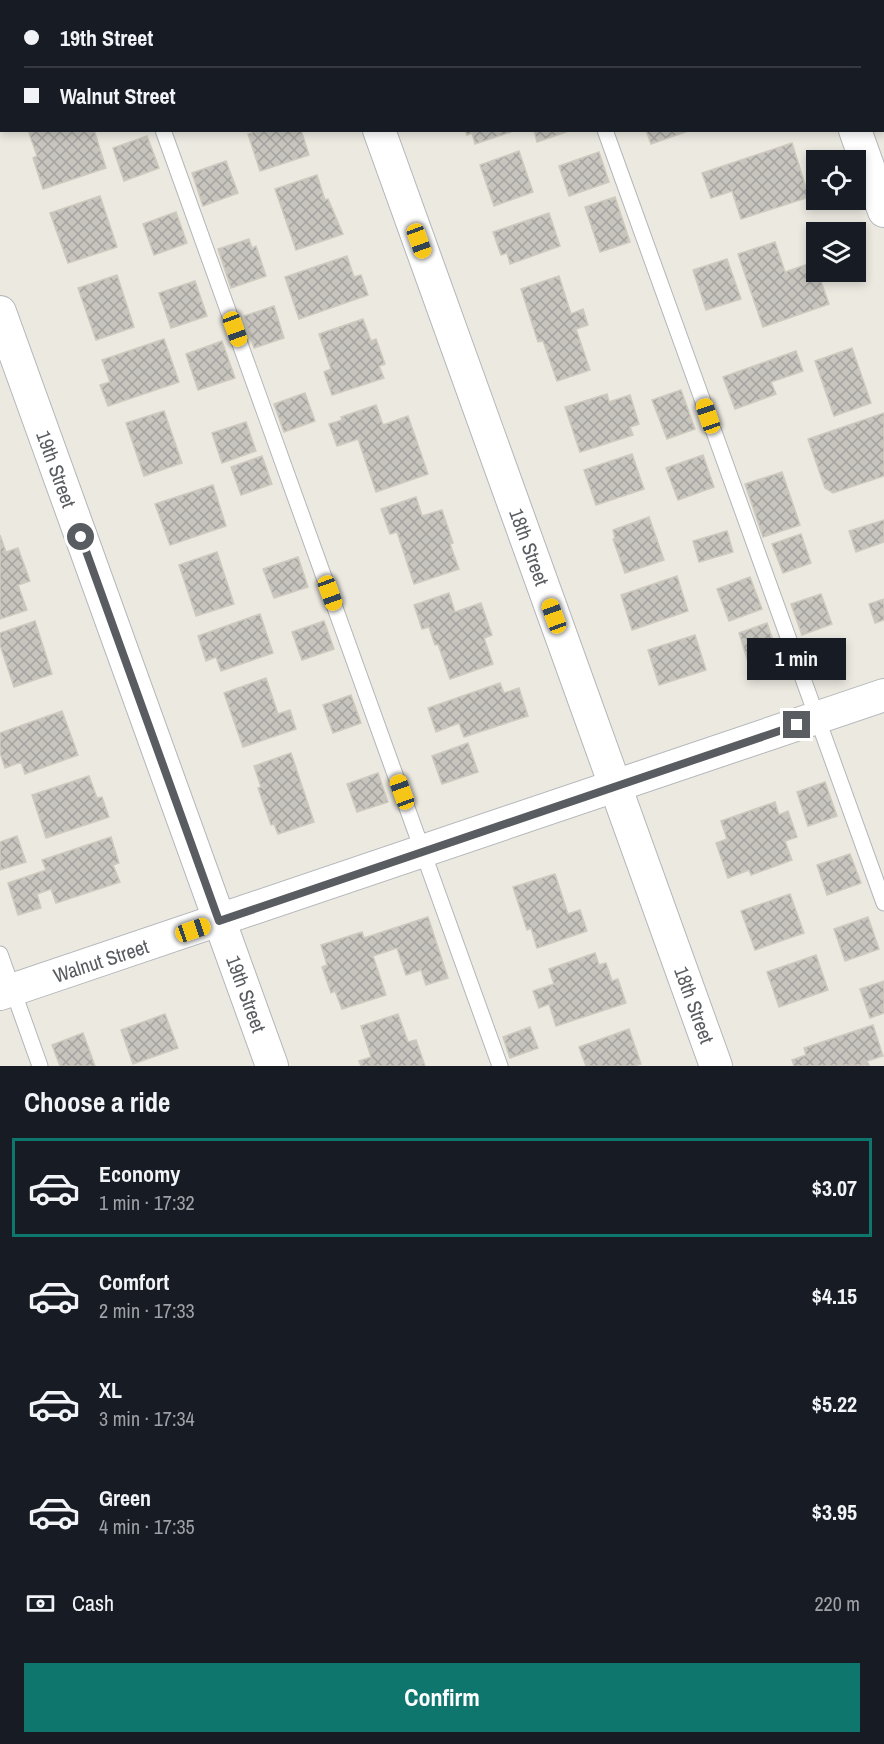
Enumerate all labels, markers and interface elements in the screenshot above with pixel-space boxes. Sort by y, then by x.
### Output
text: 19th Street [60,23,153,53]
text: Walnut Street [60,81,176,111]
map controls [806,150,866,282]
button: locate [806,150,866,210]
car [404,221,434,261]
button: layers [806,222,866,282]
car [220,309,250,349]
car [694,396,722,436]
street label: 19th Street [30,427,83,512]
street label: 18th Street [503,505,556,590]
route start [67,523,94,550]
car [315,573,345,613]
car [539,596,569,636]
callout: 1 min [748,638,846,680]
text: 1 min [775,645,818,672]
route end [783,711,810,738]
car [387,772,417,812]
car [173,916,213,944]
street label: Walnut Street [50,932,152,989]
street label: 19th Street [220,952,273,1037]
street label: 18th Street [668,963,721,1048]
text: Choose a ride [24,1084,170,1120]
text: Economy [99,1159,180,1189]
icon: car [27,1161,81,1215]
text: $3.07 [812,1173,857,1203]
text: 1 min · 17:32 [99,1189,195,1216]
text: Comfort [99,1267,169,1297]
icon: car [27,1269,81,1323]
text: $4.15 [812,1281,857,1311]
text: 2 min · 17:33 [99,1297,195,1324]
text: XL [99,1375,122,1405]
icon: car [27,1377,81,1431]
text: $5.22 [812,1389,857,1419]
text: 3 min · 17:34 [99,1405,195,1432]
text: Green [99,1483,151,1513]
icon: car [27,1485,81,1539]
text: $3.95 [812,1497,857,1527]
text: 4 min · 17:35 [99,1513,195,1540]
icon: cash [24,1587,57,1620]
text: Cash [72,1588,114,1618]
text: 220 m [814,1590,860,1617]
button: Confirm [24,1663,860,1732]

